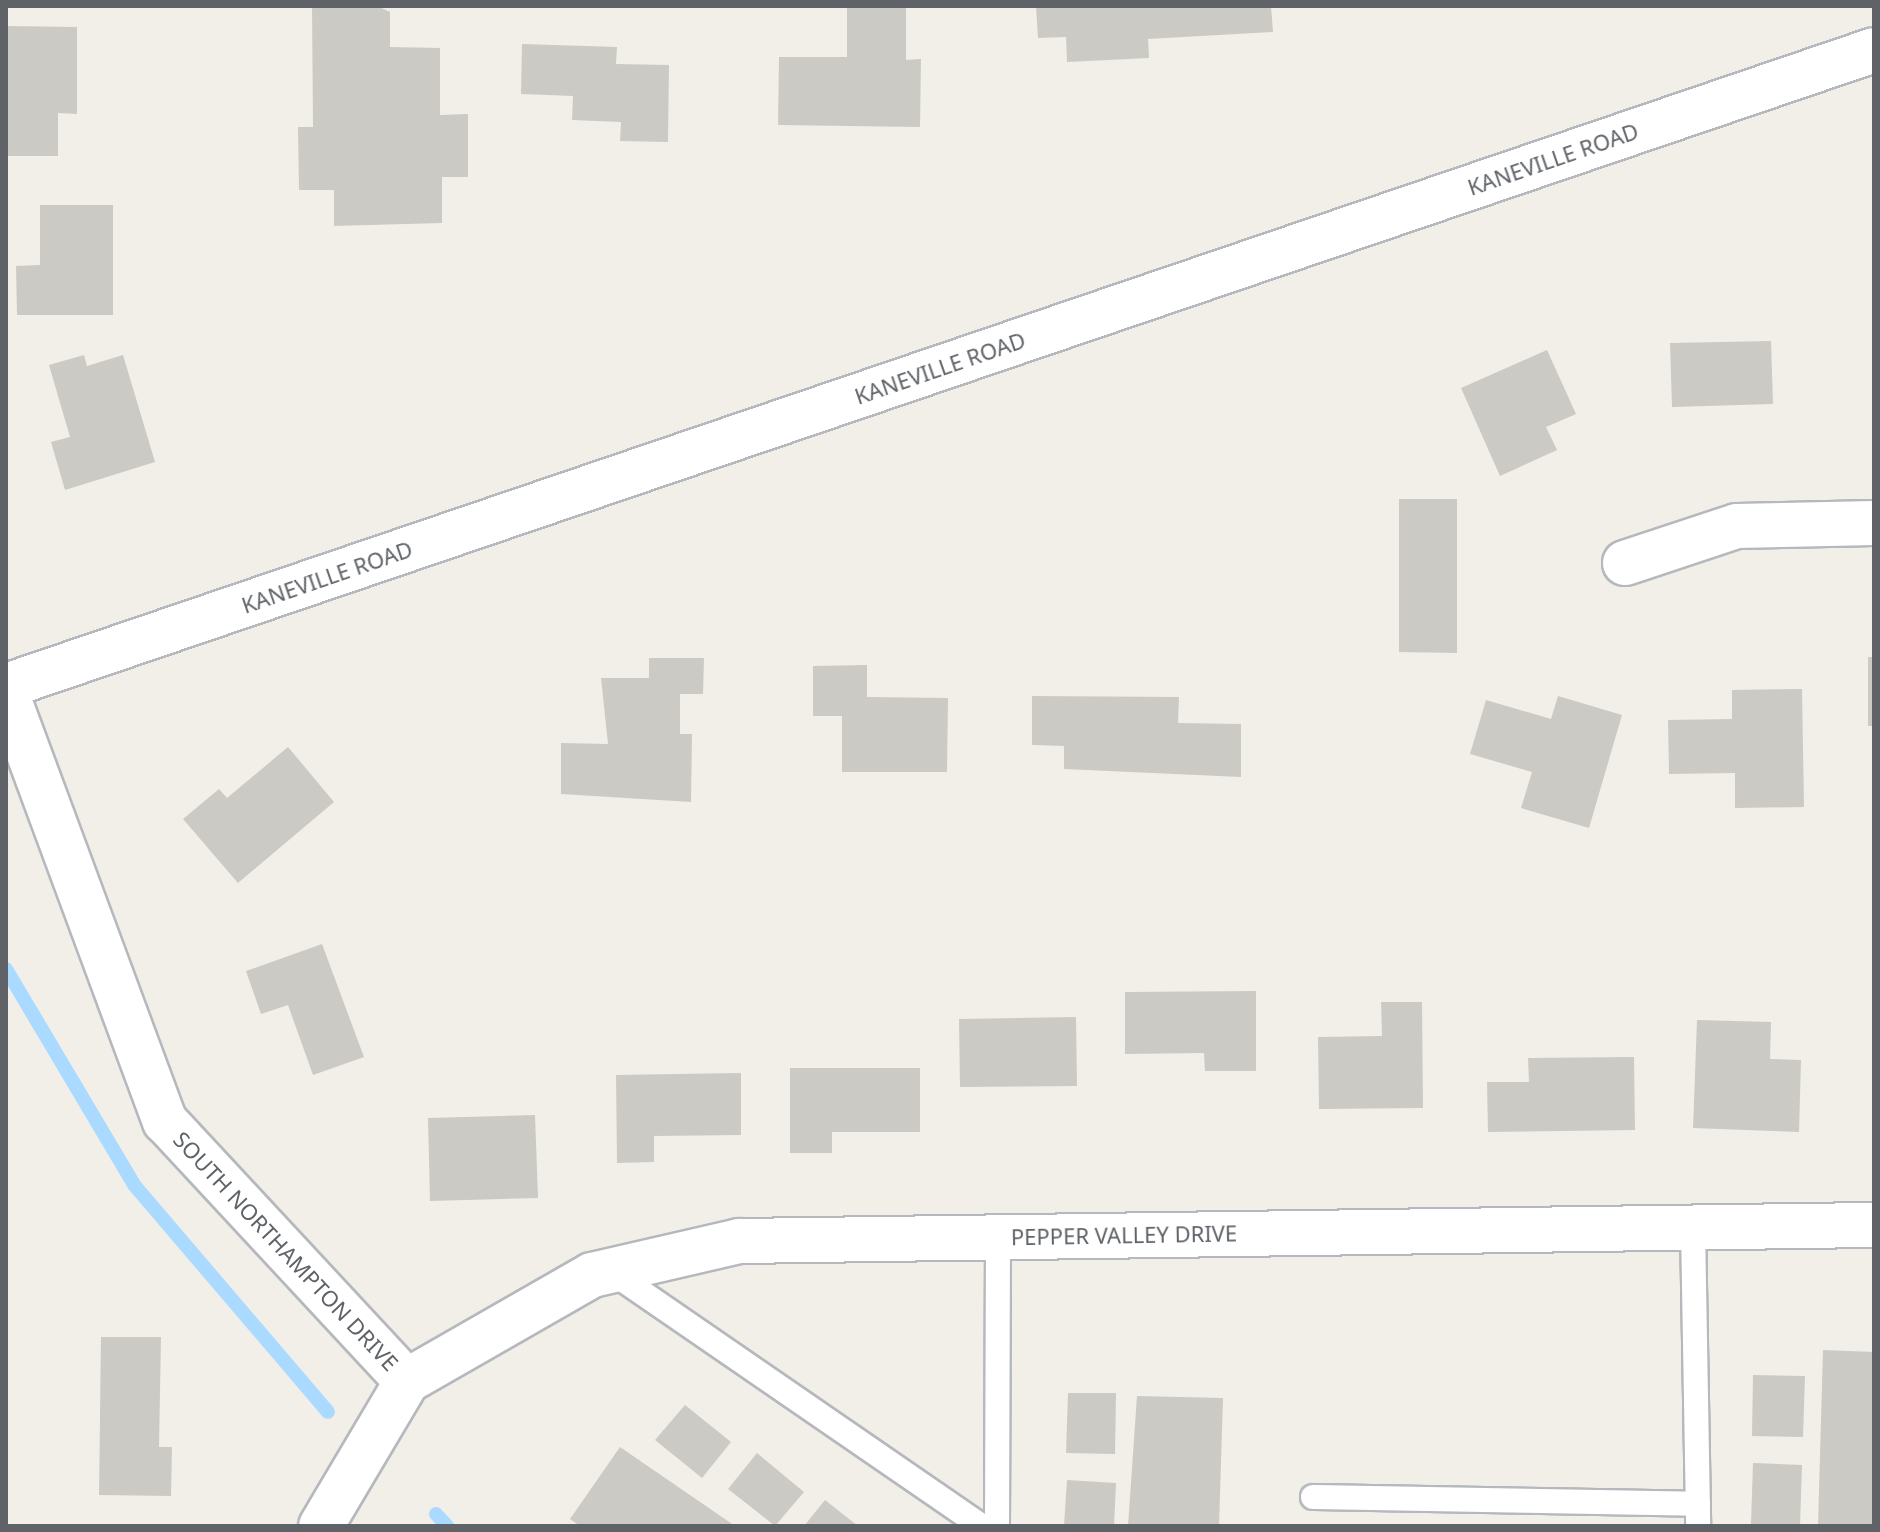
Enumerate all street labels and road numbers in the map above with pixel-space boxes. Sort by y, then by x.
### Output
street label: KANEVILLE ROAD [1464,117,1642,201]
street label: KANEVILLE ROAD [851,326,1029,410]
street label: KANEVILLE ROAD [238,535,416,619]
street label: SOUTH NORTHAMPTON DRIVE [168,1126,404,1376]
street label: PEPPER VALLEY DRIVE [1011,1220,1237,1250]

